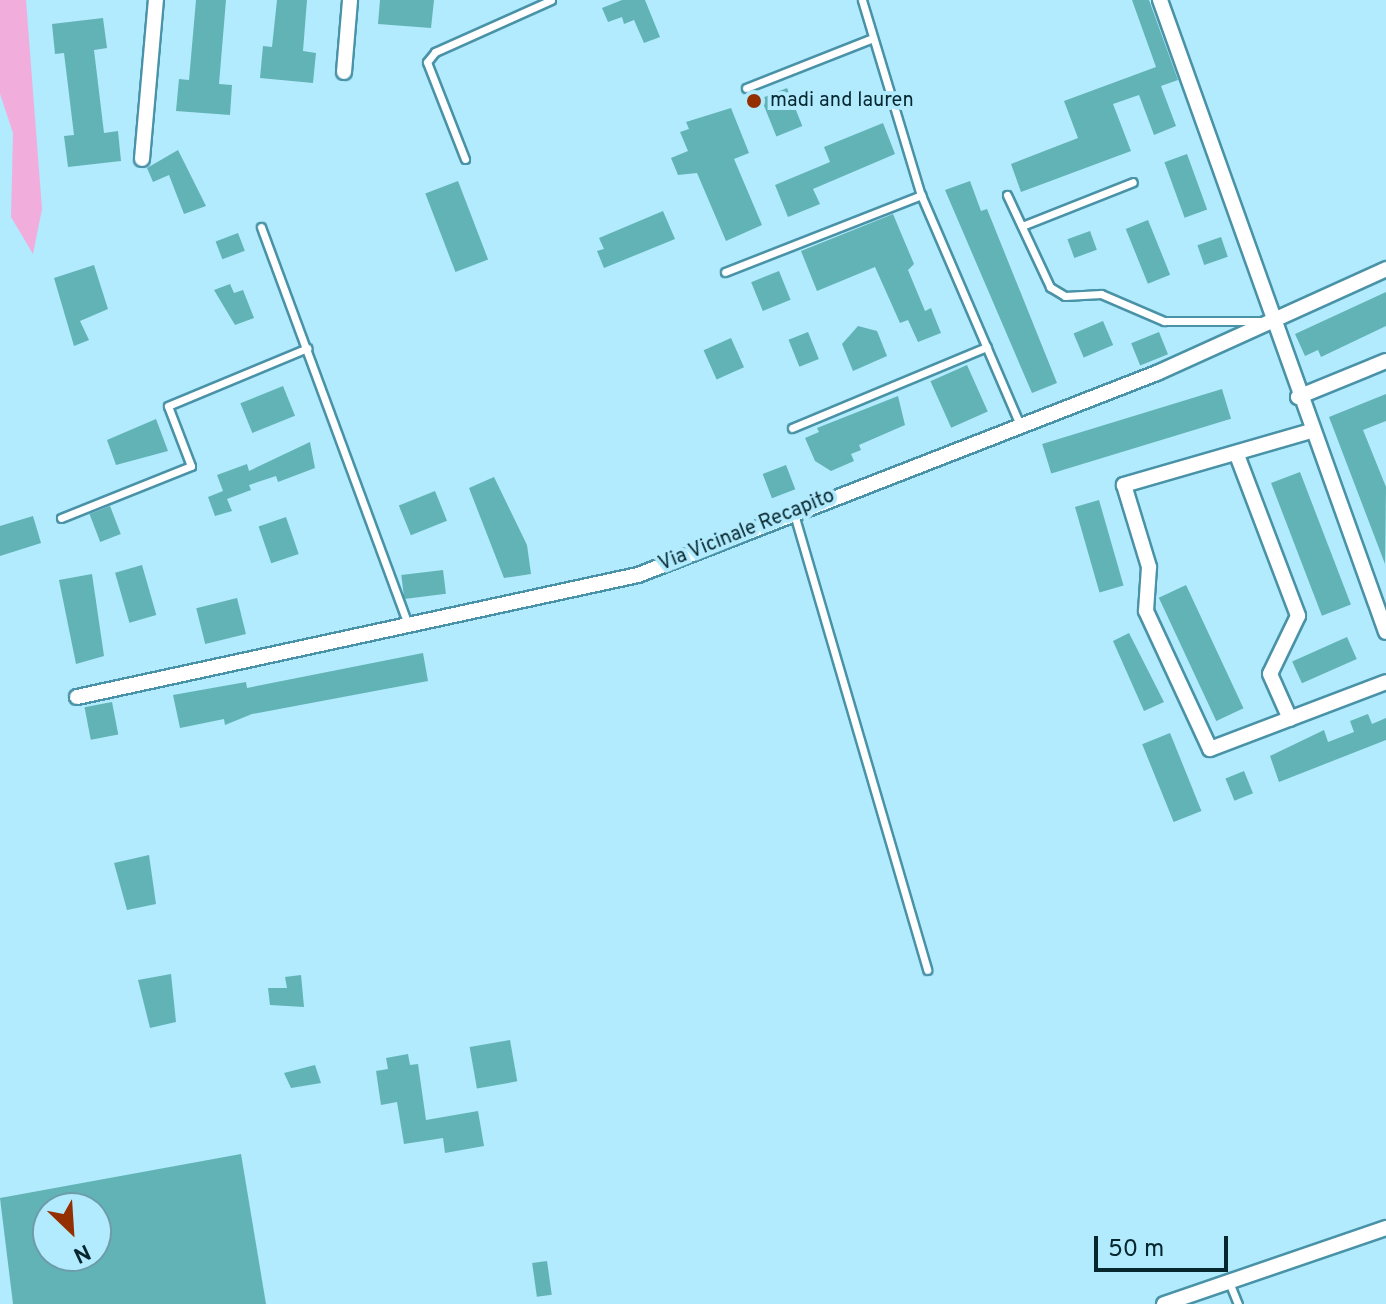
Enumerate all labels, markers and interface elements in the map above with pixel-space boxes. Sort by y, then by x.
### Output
place label: madi and lauren [770,89,914,113]
marker: madi and lauren [745,92,763,110]
street label: Via Vicinale Recapito [655,485,839,577]
north arrow [32,1192,112,1272]
scale bar [1098,1220,1232,1270]
text: 50 m [1108,1235,1164,1265]
text: N [69,1237,94,1268]

